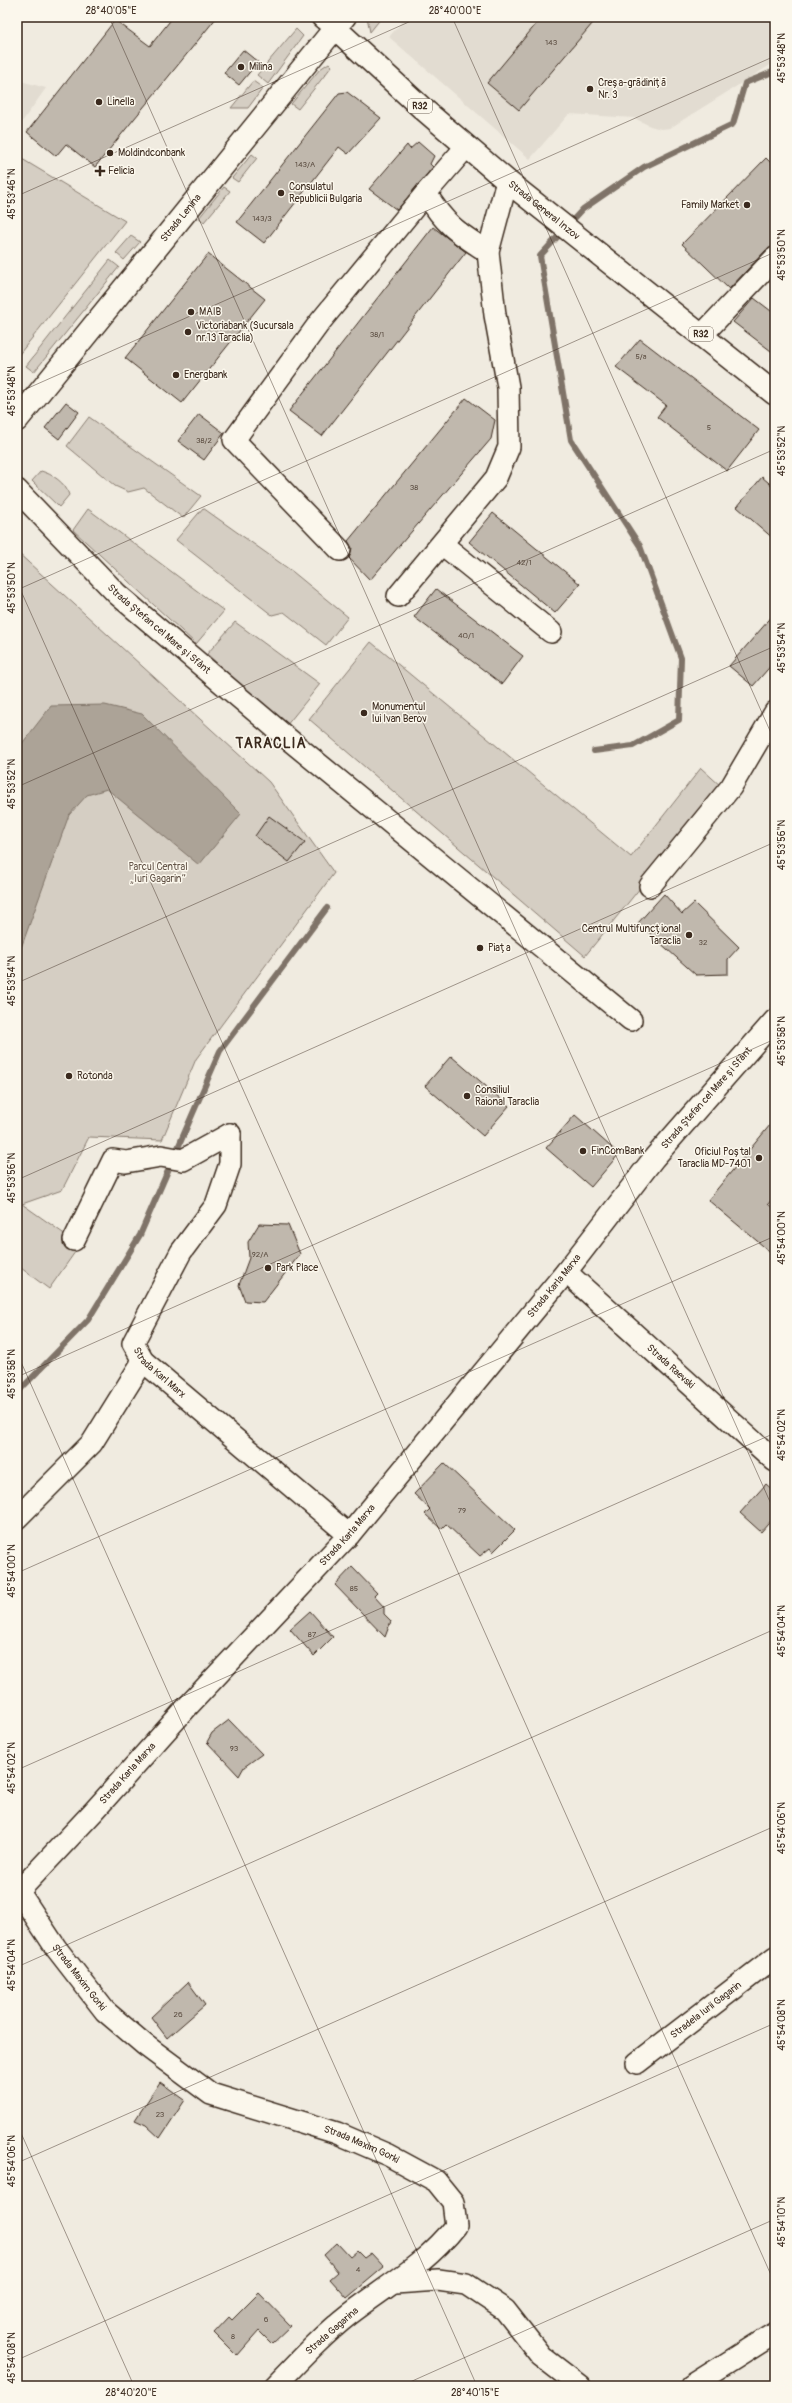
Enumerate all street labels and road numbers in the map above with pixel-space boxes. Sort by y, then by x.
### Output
road number: R32 [408,99,432,113]
street label: Strada General Inzov [506,178,582,243]
street label: Strada Lenina [158,192,204,244]
road number: R32 [689,327,713,341]
street label: Strada Ștefan cel Mare și Sfânt [105,582,214,677]
street label: Strada Ștefan cel Mare și Sfânt [659,1044,755,1152]
street label: Strada Karla Marxa [525,1251,584,1320]
street label: Strada Raevski [644,1342,697,1391]
street label: Strada Karl Marx [130,1345,188,1401]
street label: Strada Karla Marxa [317,1502,378,1569]
street label: Strada Karla Marxa [97,1740,159,1807]
street label: Strada Maxim Gorki [49,1942,109,2013]
street label: Stradela Iurii Gagarin [668,1979,744,2041]
street label: Strada Maxim Gorki [322,2123,401,2166]
street label: Strada Gagarina [303,2304,361,2357]

